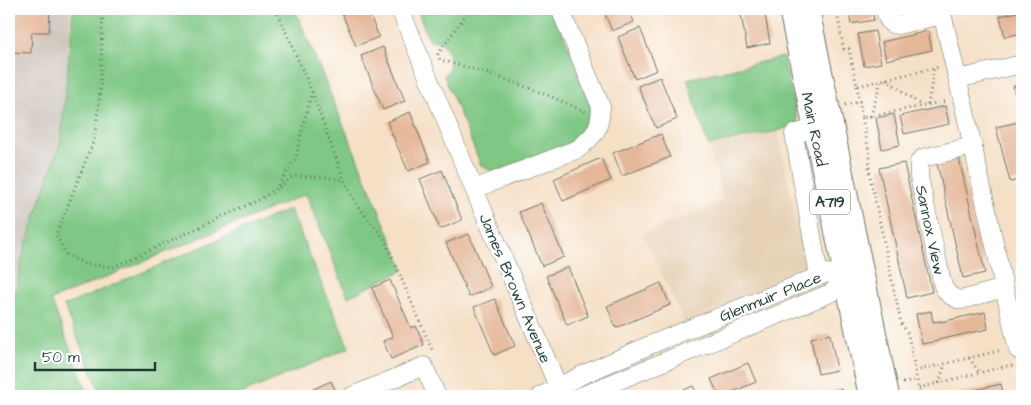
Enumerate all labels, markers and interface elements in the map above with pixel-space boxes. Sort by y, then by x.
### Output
street label: Main Road [795,90,833,168]
street label: Sannox View [910,183,950,277]
road number: A719 [810,190,850,214]
street label: James Brown Avenue [474,210,557,367]
street label: Glenmuir Place [716,266,825,327]
scale bar [35,340,155,372]
text: 50 m [42,347,80,368]

